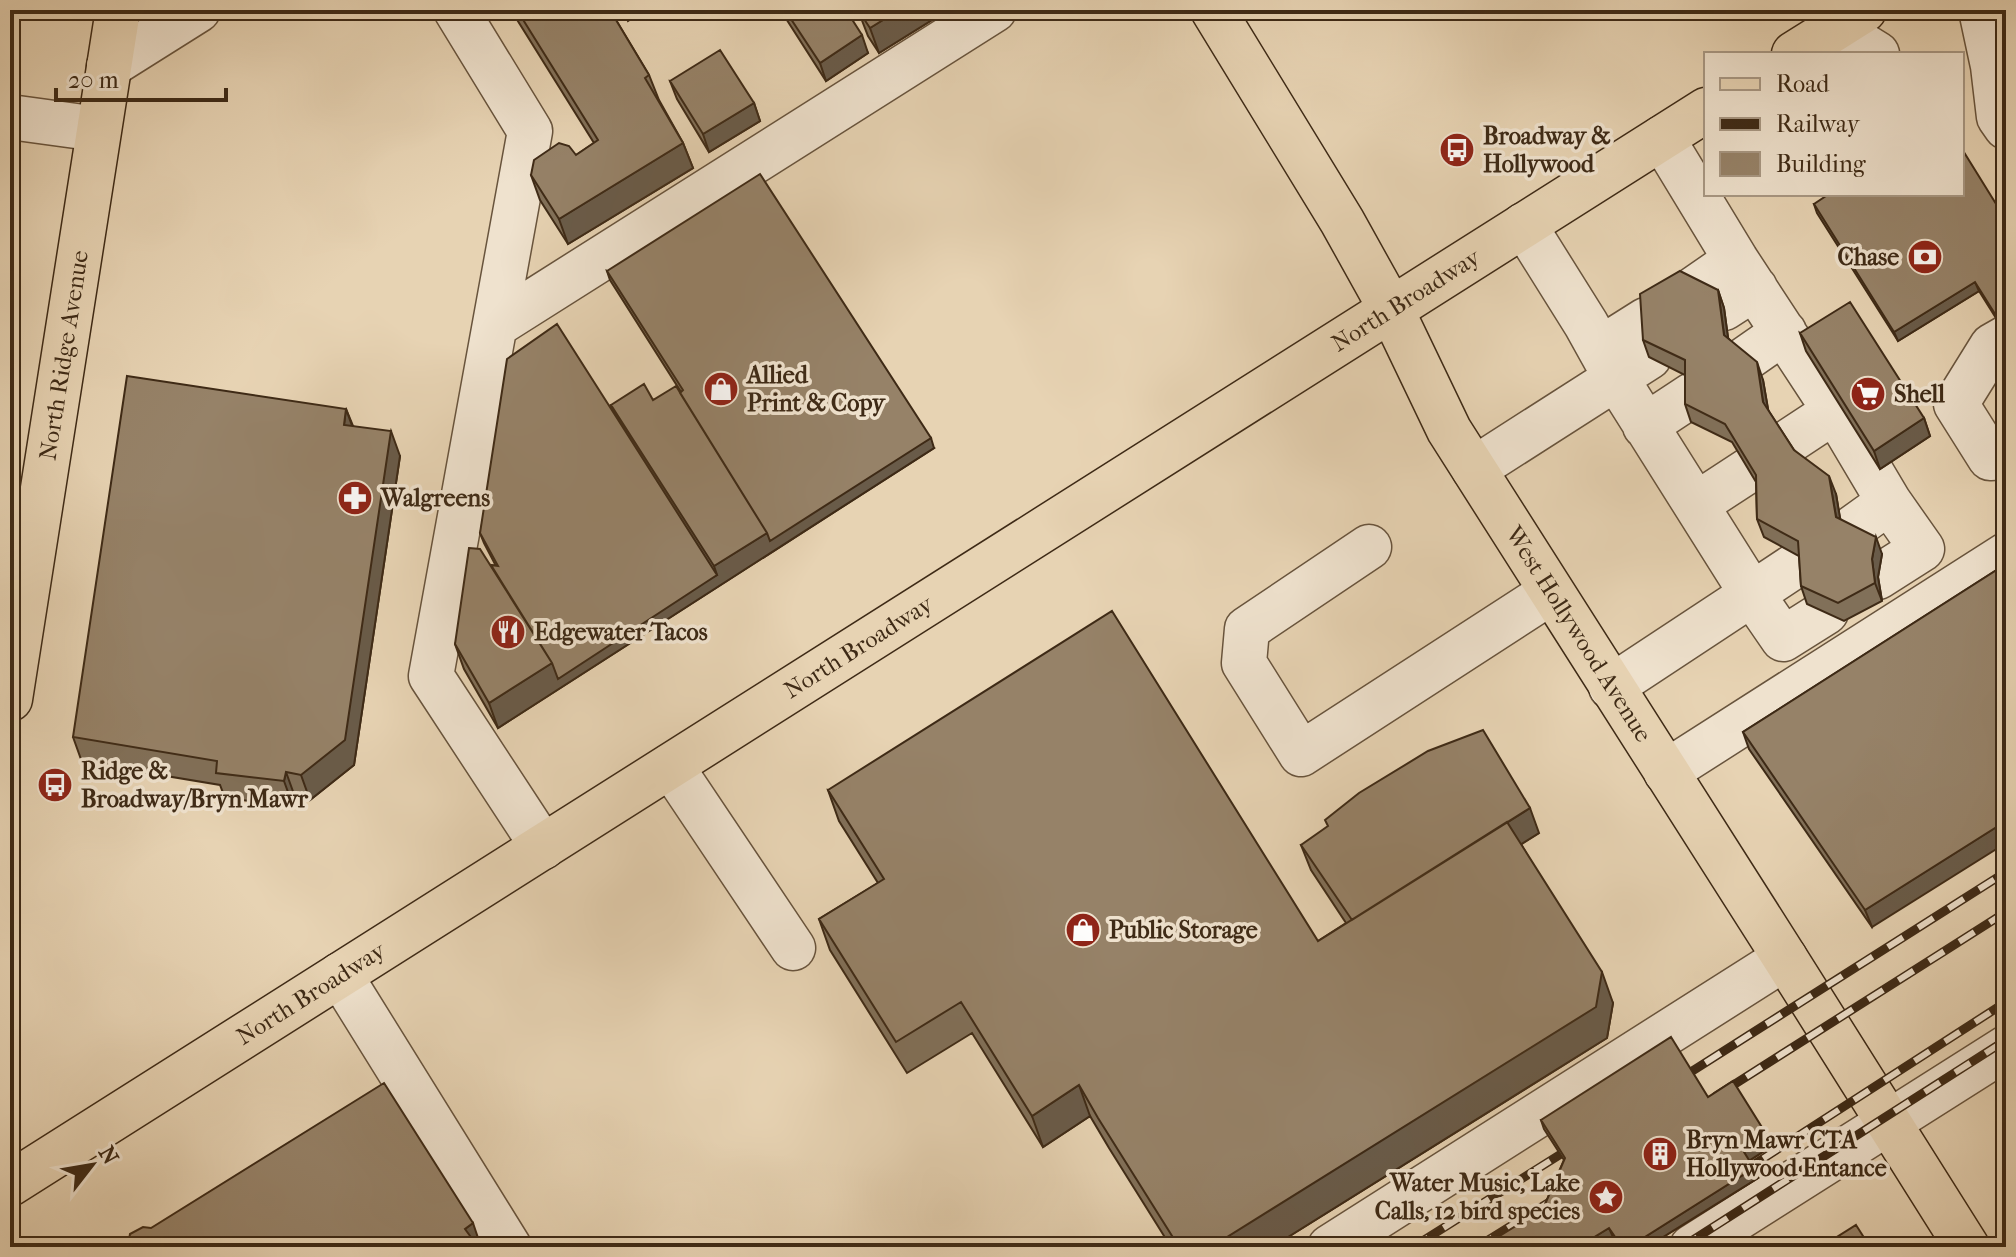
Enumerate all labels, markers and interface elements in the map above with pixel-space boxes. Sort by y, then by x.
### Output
scale bar [56,52,226,102]
legend [1704,52,1964,196]
text: 20 m [68,66,119,94]
text: Road [1776,70,1830,98]
text: Railway [1776,110,1861,138]
place label: Broadway & Hollywood [1483,122,1611,178]
bus stop icon: Broadway & Hollywood [1438,131,1476,169]
text: Building [1776,150,1867,178]
bank icon: Chase [1906,238,1944,276]
street label: North Broadway [1326,242,1486,358]
place label: Chase [1838,243,1899,271]
street label: North Ridge Avenue [34,248,94,462]
place label: Allied Print & Copy [745,361,886,417]
shop icon: Allied Print & Copy [702,370,740,408]
supermarket icon: Shell [1849,375,1887,413]
place label: Shell [1894,380,1945,408]
pharmacy icon: Walgreens [336,479,374,517]
place label: Walgreens [380,484,490,512]
street label: West Hollywood Avenue [1499,520,1658,747]
street label: North Broadway [779,589,939,704]
restaurant icon: Edgewater Tacos [489,613,527,651]
place label: Edgewater Tacos [534,618,708,646]
place label: Ridge & Broadway/Bryn Mawr [81,757,309,813]
bus stop icon: Ridge & Broadway/Bryn Mawr [36,766,74,804]
shop icon: Public Storage [1064,911,1102,949]
place label: Public Storage [1109,916,1258,944]
street label: North Broadway [231,935,391,1051]
north arrow [52,1125,132,1205]
place label: Bryn Mawr CTA Hollywood Entance [1686,1126,1887,1182]
building icon: Bryn Mawr CTA Hollywood Entance [1641,1135,1679,1173]
text: N [93,1141,124,1169]
place label: Water Music, Lake Calls, 12 bird species [1375,1169,1580,1225]
place icon: Water Music, Lake Calls, 12 bird species [1587,1178,1625,1216]

